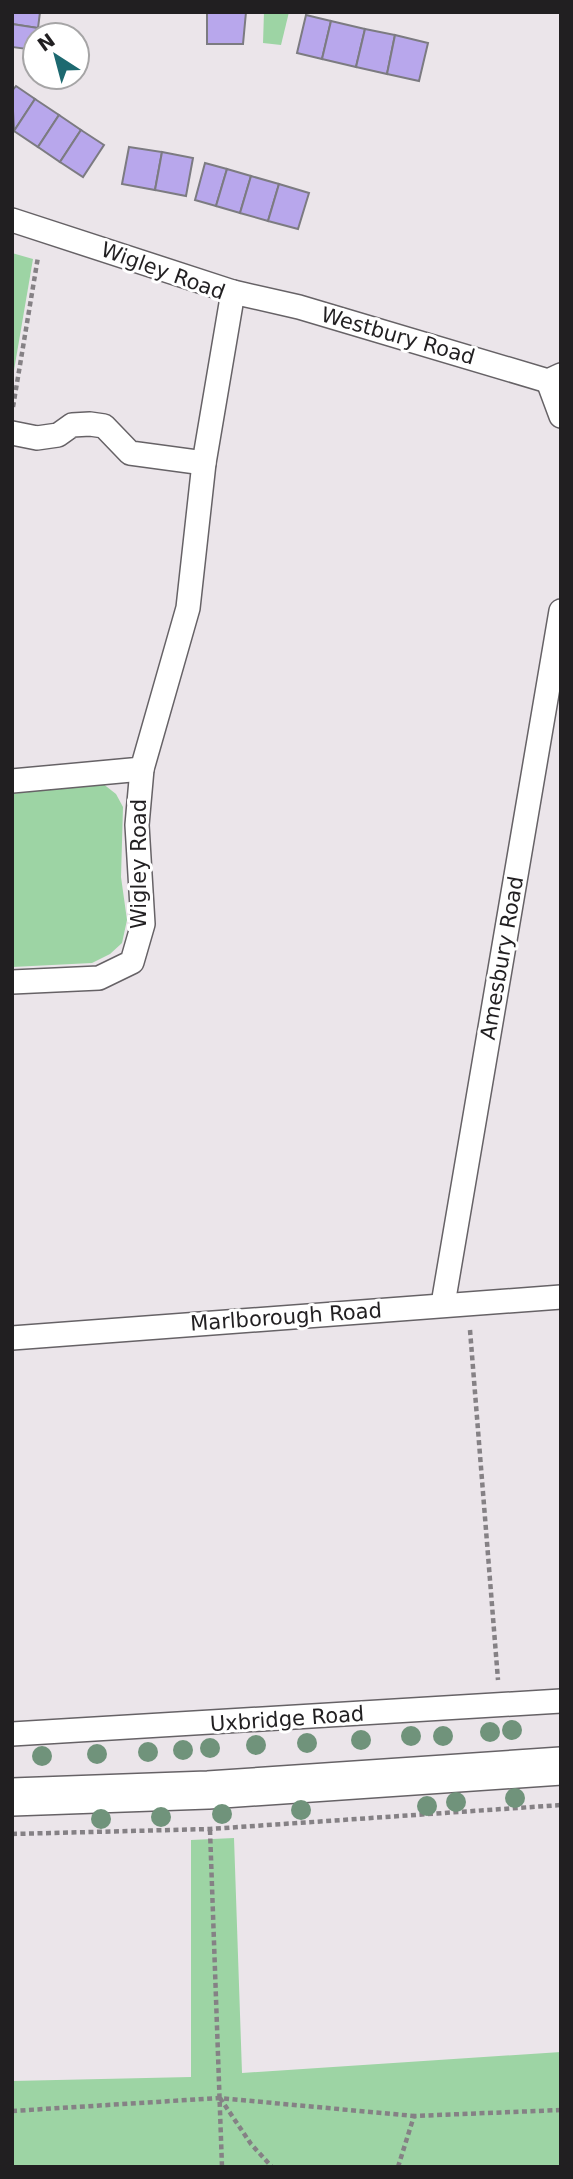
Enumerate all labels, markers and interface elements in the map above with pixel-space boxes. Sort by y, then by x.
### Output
north arrow [21,21,91,91]
text: N [33,29,59,56]
street label: Wigley Road [98,237,228,305]
street label: Westbury Road [318,303,478,369]
street label: Wigley Road [127,799,151,929]
street label: Amesbury Road [476,874,528,1042]
street label: Marlborough Road [189,1298,383,1336]
street label: Uxbridge Road [209,1702,365,1736]

